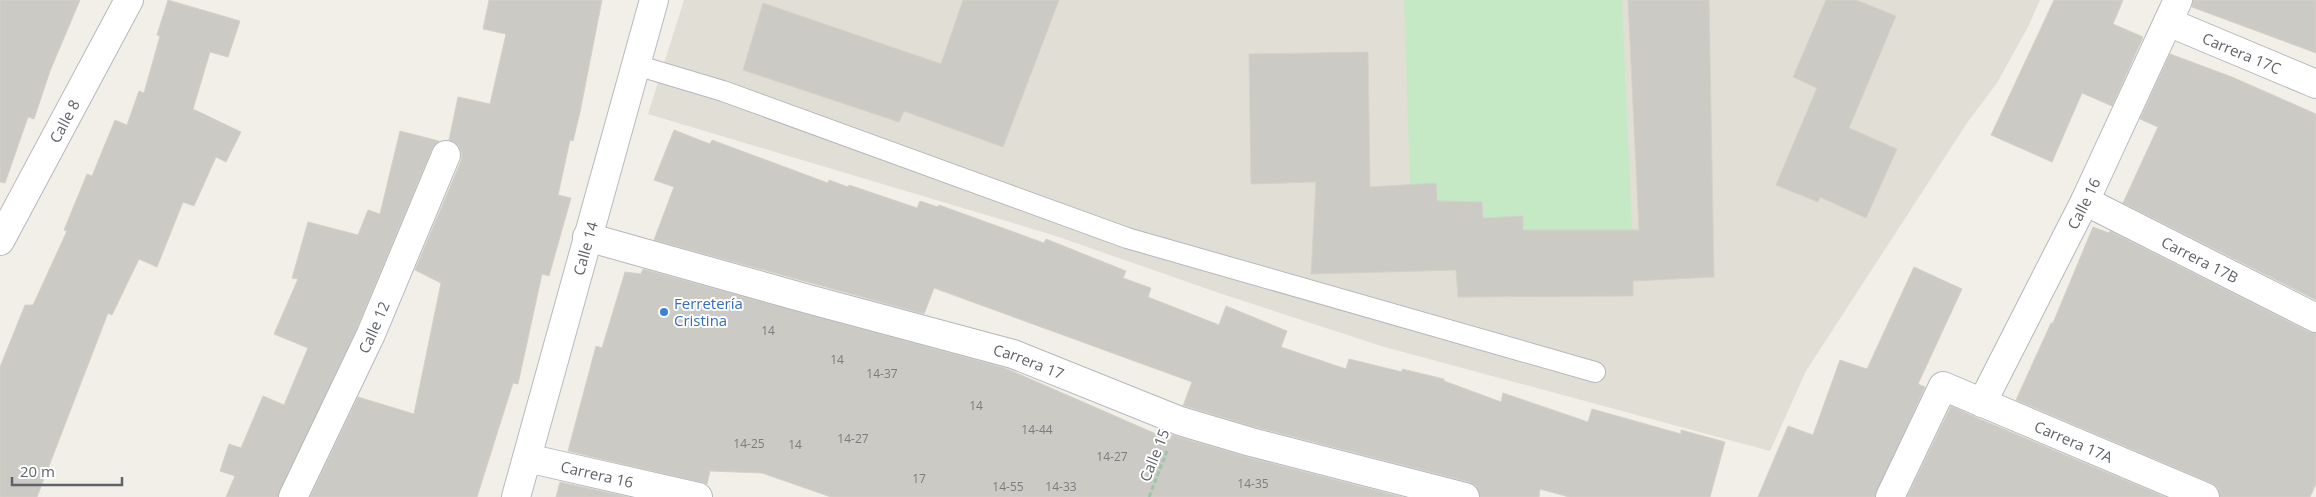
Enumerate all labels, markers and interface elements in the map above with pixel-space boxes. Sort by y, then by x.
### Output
street label: Carrera 17C [2199,28,2284,78]
street label: Calle 8 [44,96,84,146]
street label: Calle 16 [2062,174,2104,232]
street label: Calle 14 [568,219,602,278]
street label: Carrera 17B [2158,231,2242,287]
place label: Ferretería Cristina [674,293,743,330]
street label: Calle 12 [353,298,394,356]
marker: Ferretería Cristina [658,306,670,318]
house number: 14 [761,322,775,339]
street label: Carrera 17 [991,339,1067,383]
house number: 14 [830,351,844,368]
house number: 14-37 [866,365,898,382]
house number: 14 [969,397,983,414]
street label: Carrera 17A [2031,416,2117,467]
house number: 14-44 [1021,421,1053,438]
street label: Calle 15 [1134,426,1174,484]
house number: 14-27 [837,430,869,447]
house number: 14-25 [733,435,765,452]
house number: 14 [788,436,802,453]
house number: 14-27 [1096,448,1128,465]
scale bar [12,454,122,486]
street label: Carrera 16 [559,456,636,492]
text: 20 m [20,461,55,481]
house number: 17 [912,470,926,487]
house number: 14-35 [1237,475,1269,492]
house number: 14-55 [992,478,1024,495]
house number: 14-33 [1045,478,1077,495]

